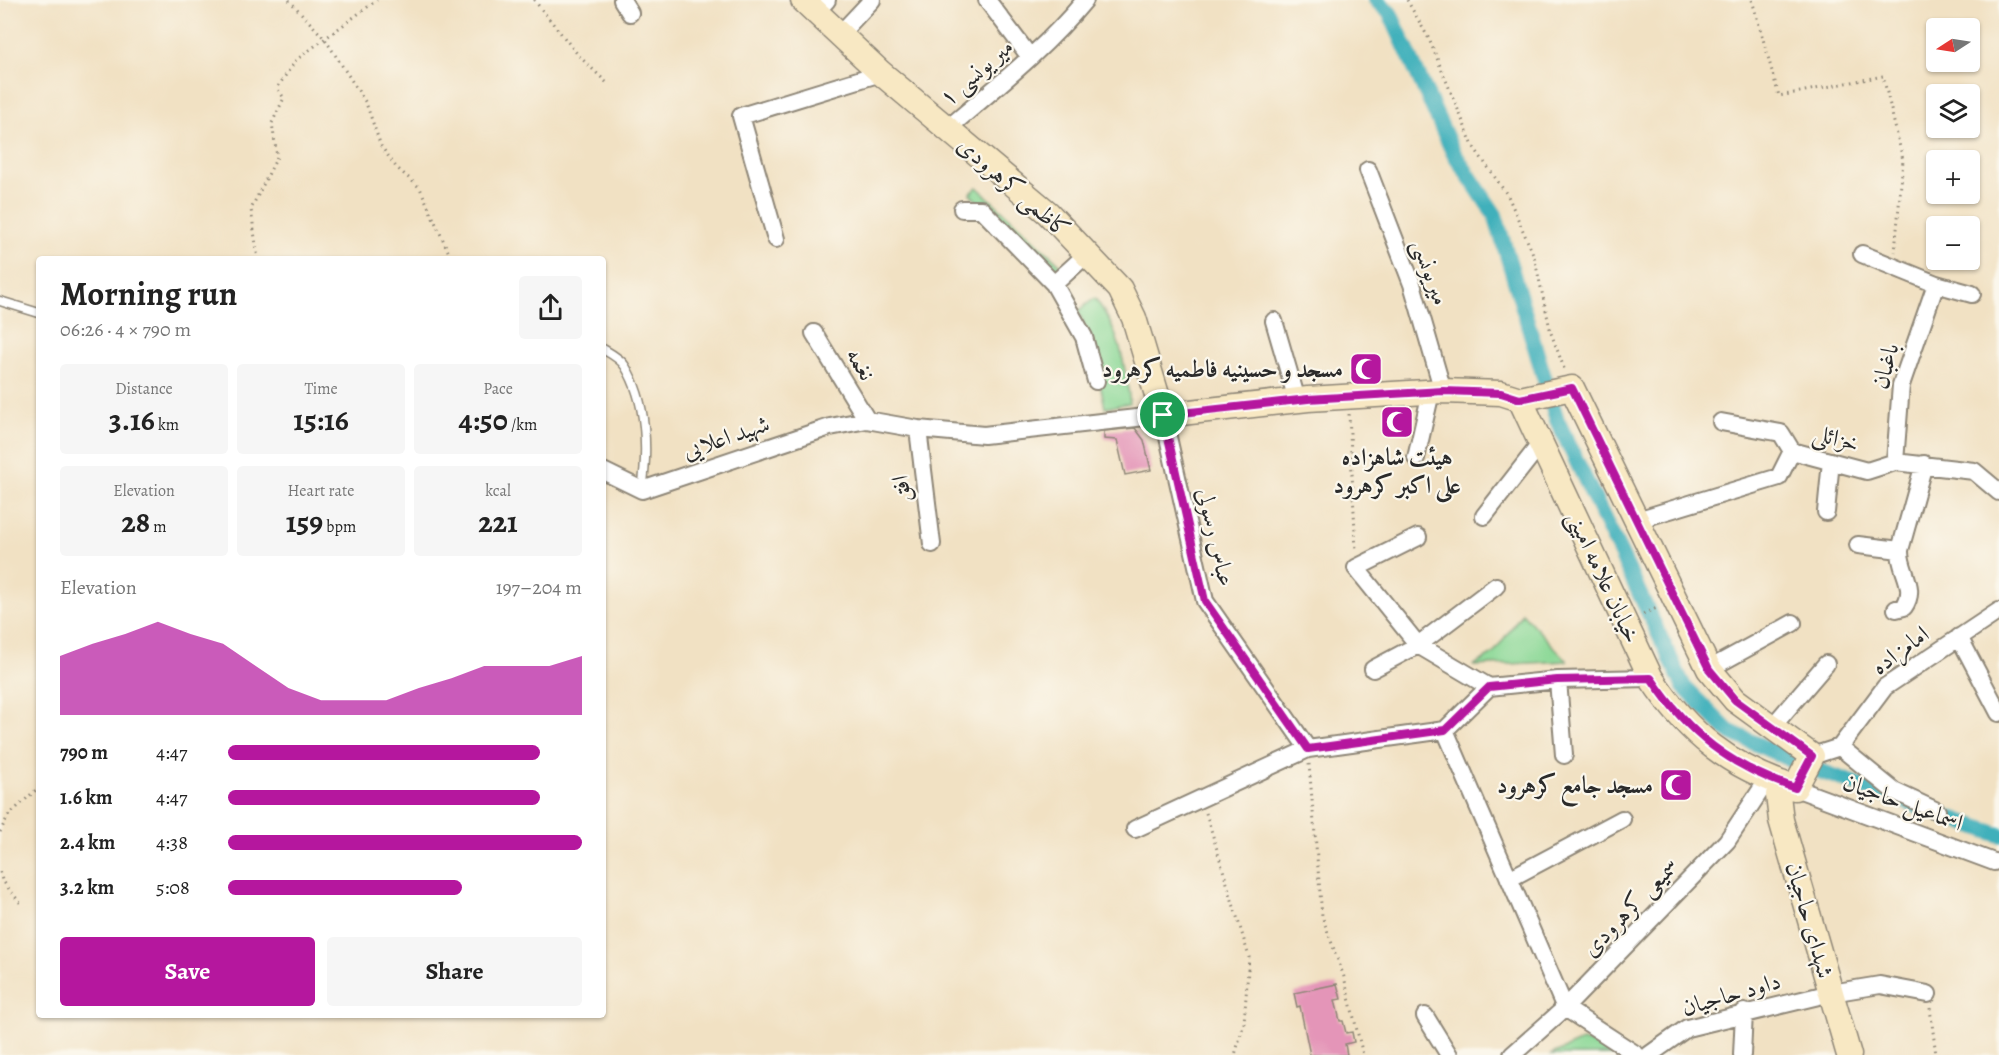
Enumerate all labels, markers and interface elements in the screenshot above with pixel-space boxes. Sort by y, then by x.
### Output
north arrow [1926,18,1980,72]
map controls [1926,18,1980,270]
street label: میر یونسی ۱ [932,31,1021,114]
button: layers [1926,84,1980,138]
street label: کاظمی کرهرودی [950,129,1077,246]
button: + [1926,150,1980,204]
button: − [1926,216,1980,270]
street label: میریونسی [1404,235,1457,310]
text: Morning run [60,271,237,316]
button: share [519,276,582,339]
text: 06:26 · 4 × 790 m [60,316,191,343]
street label: باغبان [1864,339,1906,393]
street label: نغمه [839,341,883,387]
mosque icon: مسجد و حسینیه فاطمیه کرهرود [1348,351,1384,387]
place label: مسجد و حسینیه فاطمیه کرهرود [1102,353,1343,385]
text: Distance [115,378,173,400]
text: Time [304,378,338,400]
text: Pace [483,378,513,400]
pin [1137,389,1188,440]
icon: arrive [1146,398,1179,431]
text: 3.16 [109,400,155,440]
text: 15:16 [293,400,349,440]
text: 4:50 [459,400,508,440]
mosque icon: هیئت شاهزاده علی اکبر کرهرود [1379,404,1415,440]
street label: شهید اعلایی [678,407,774,467]
text: km [155,414,179,436]
text: /km [508,414,537,436]
street label: خزائلی [1809,416,1863,460]
place label: هیئت شاهزاده علی اکبر کرهرود [1333,441,1461,504]
street label: افق [883,474,919,504]
text: Elevation [113,480,175,502]
text: Heart rate [288,480,354,502]
text: kcal [485,480,511,502]
street label: عباس رسولی [1189,485,1243,589]
text: 28 [121,502,150,542]
text: 159 [286,502,323,542]
text: 221 [478,502,518,542]
street label: خیابان علامه امینی [1558,506,1649,649]
text: m [150,516,167,538]
text: bpm [323,516,356,538]
text: Elevation [60,574,137,601]
text: 197–204 m [496,574,582,601]
street label: امامزاده [1864,618,1936,683]
text: 790 m [60,739,108,766]
text: 4:47 [156,739,187,766]
street label: اسماعیل حاجیان [1838,765,1968,839]
mosque icon: مسجد جامع کرهرود [1658,767,1694,803]
place label: مسجد جامع کرهرود [1497,769,1653,807]
text: 1.6 km [60,784,113,811]
text: 4:47 [156,784,187,811]
text: 2.4 km [60,829,115,856]
text: 4:38 [156,829,188,856]
street label: سمیعی کرهرودی [1575,850,1685,964]
street label: شهدای حاجیان [1778,858,1842,982]
text: 3.2 km [60,874,114,901]
text: 5:08 [156,874,190,901]
button: Save [60,937,315,1006]
button: Share [327,937,582,1006]
street label: داود حاجیان [1678,965,1784,1023]

